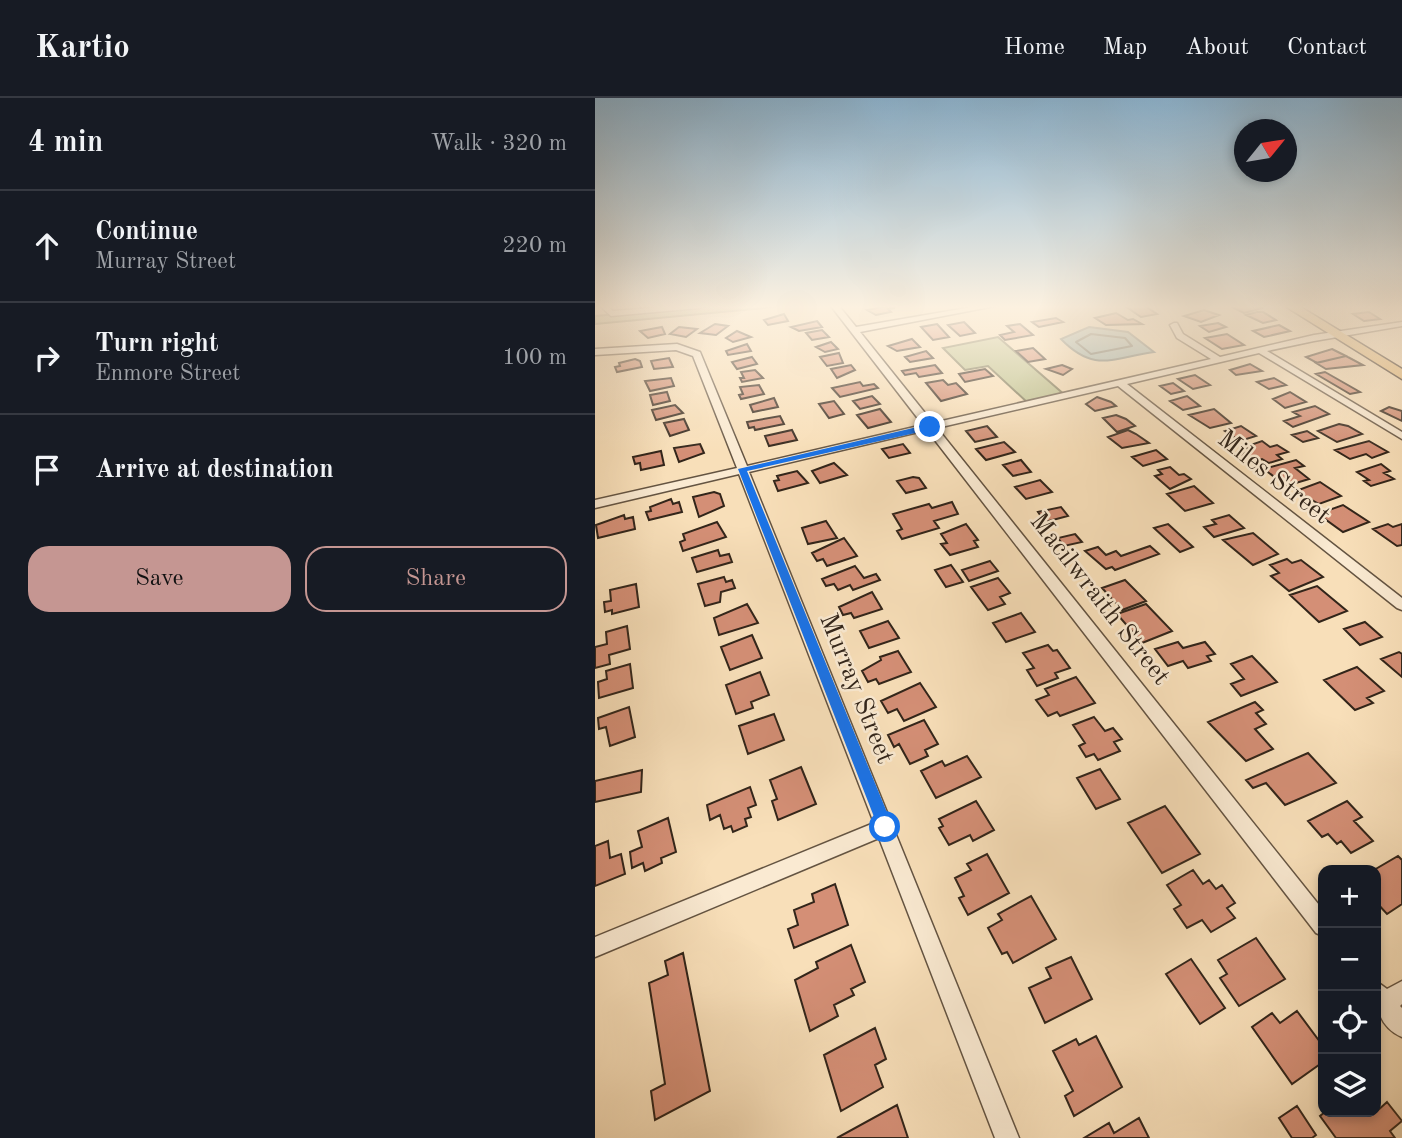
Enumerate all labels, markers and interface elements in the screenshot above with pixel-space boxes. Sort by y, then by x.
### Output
text: Kartio [35,32,130,65]
text: Home [1004,36,1065,60]
text: Map [1103,36,1147,60]
text: About [1185,36,1249,60]
text: Contact [1287,36,1367,60]
north arrow [1234,119,1297,182]
text: 4 min [28,128,103,158]
text: Walk · 320 m [431,132,567,155]
text: Continue [95,219,198,245]
icon: ahead [28,227,66,265]
text: 220 m [502,234,567,257]
text: Murray Street [95,250,236,273]
text: Turn right [95,331,218,357]
icon: right [28,339,66,377]
text: 100 m [502,346,567,369]
text: Enmore Street [95,362,240,385]
route end [914,411,945,442]
street label: Miles Street [1212,426,1335,529]
icon: arrive [28,451,66,489]
text: Arrive at destination [95,457,334,483]
street label: Macilwraith Street [1024,508,1174,690]
button: Save [28,546,291,612]
button: Share [305,546,567,612]
street label: Murray Street [814,610,898,768]
route start [869,811,900,842]
map controls [1318,865,1381,1117]
button: + [1318,865,1381,928]
button: − [1318,928,1381,991]
button: locate [1318,991,1381,1054]
button: layers [1318,1054,1381,1117]

